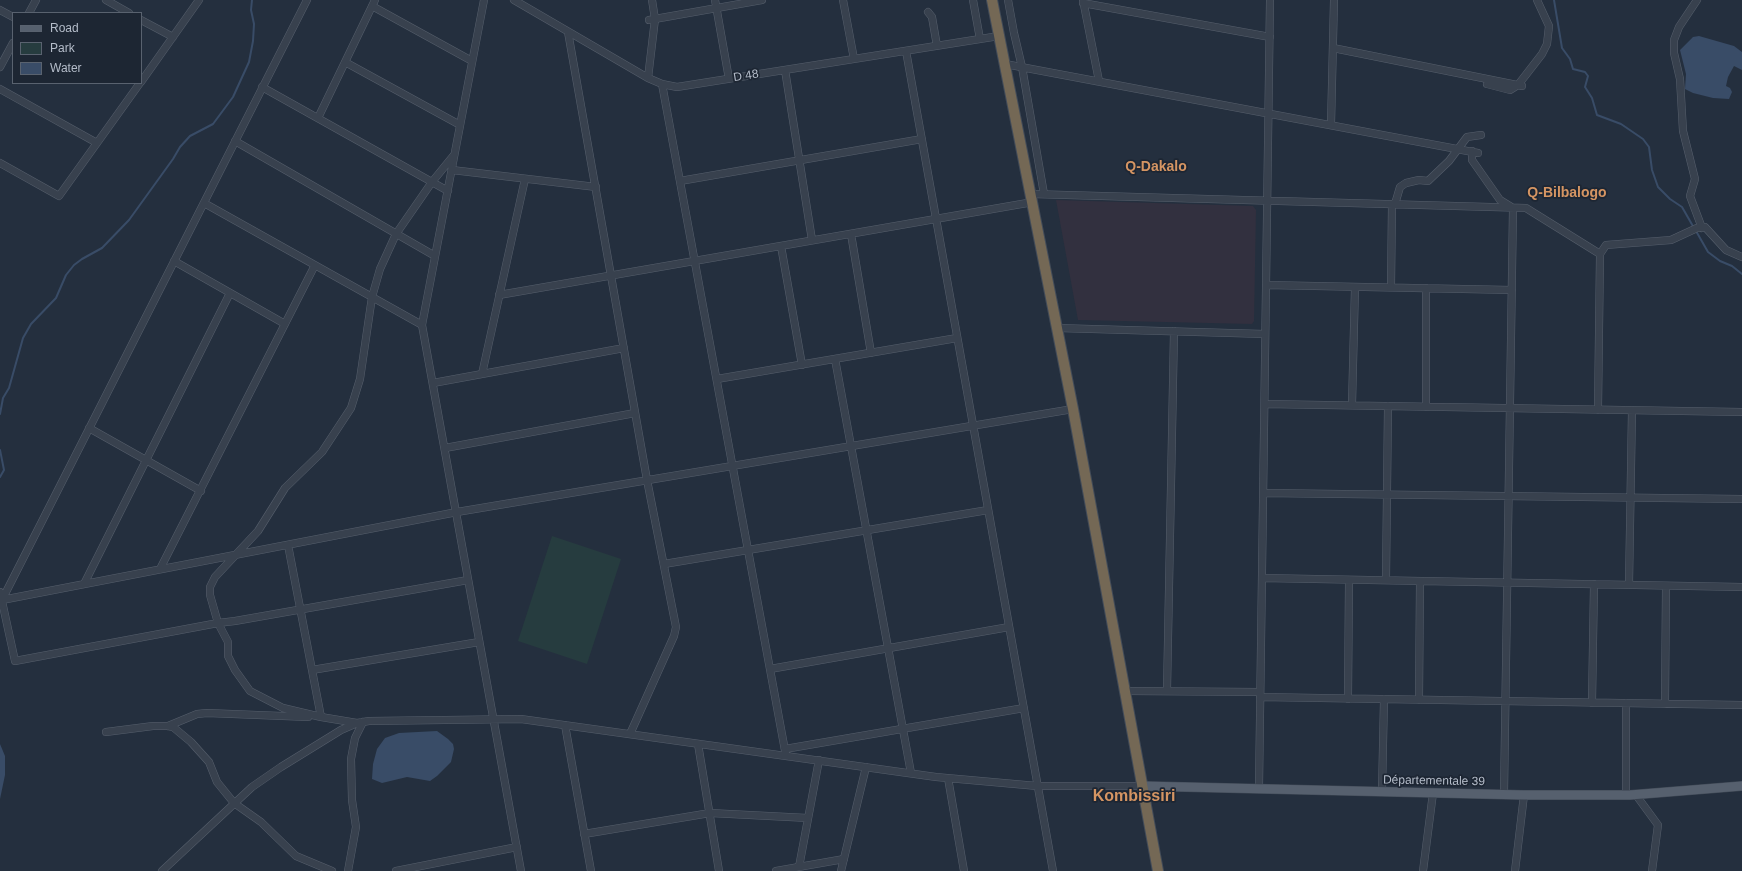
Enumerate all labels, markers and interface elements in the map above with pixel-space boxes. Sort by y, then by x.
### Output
legend [12,12,142,84]
text: Road [50,21,79,35]
text: Park [50,41,75,55]
text: Water [50,61,82,75]
street label: D 48 [732,67,760,85]
district label: Q-Dakalo [1125,159,1187,175]
district label: Q-Bilbalogo [1527,185,1607,201]
street label: Départementale 39 [1383,773,1485,789]
district label: Kombissiri [1093,787,1175,807]

